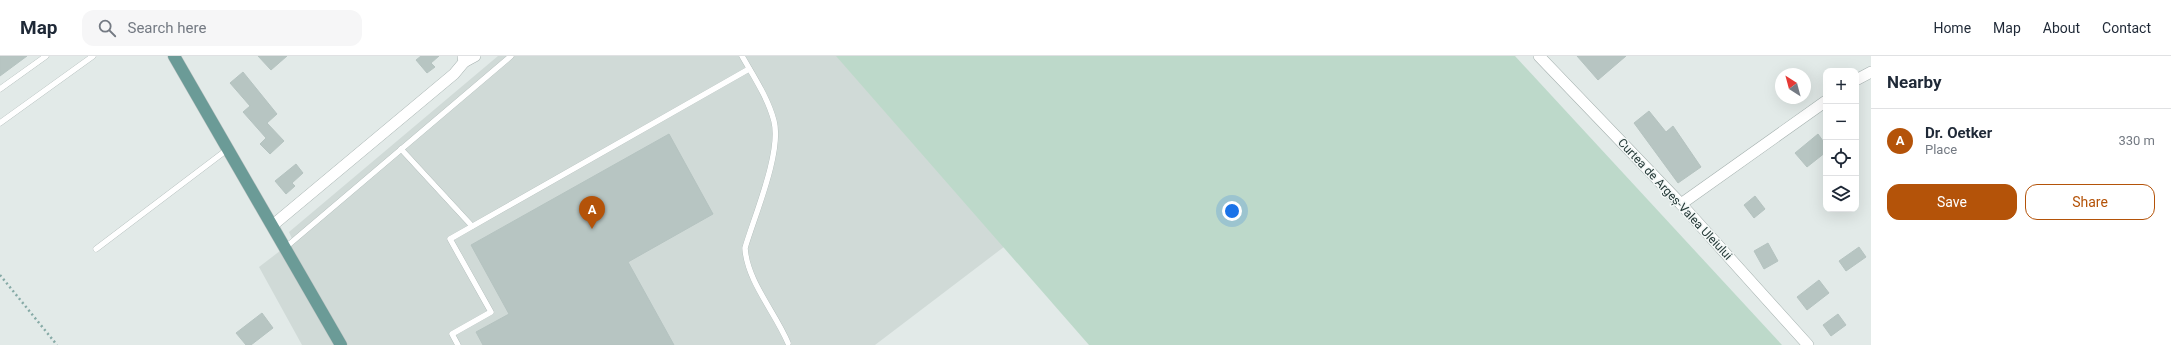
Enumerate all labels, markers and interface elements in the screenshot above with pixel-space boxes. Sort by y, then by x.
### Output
search box [82,10,362,46]
text: Map [20,16,58,39]
icon: search [96,17,118,39]
text: Search here [128,19,206,37]
text: Home [1933,20,1971,36]
text: Map [1993,20,2021,36]
text: About [2043,20,2080,36]
text: Contact [2102,20,2151,36]
north arrow [1775,68,1811,104]
map controls [1823,68,1859,212]
button: + [1823,68,1859,104]
text: Nearby [1887,72,1942,92]
button: − [1823,104,1859,140]
text: Dr. Oetker [1925,124,1992,142]
text: A [1896,133,1904,148]
text: 330 m [2118,133,2155,148]
street label: Curtea de Argeș-Valea Uleiului [1614,135,1735,263]
button: locate [1823,140,1859,176]
text: Place [1925,142,1957,157]
button: layers [1823,176,1859,212]
button: Save [1887,184,2017,220]
button: Share [2025,184,2155,220]
pin: A [579,196,605,229]
your location [1222,201,1242,221]

